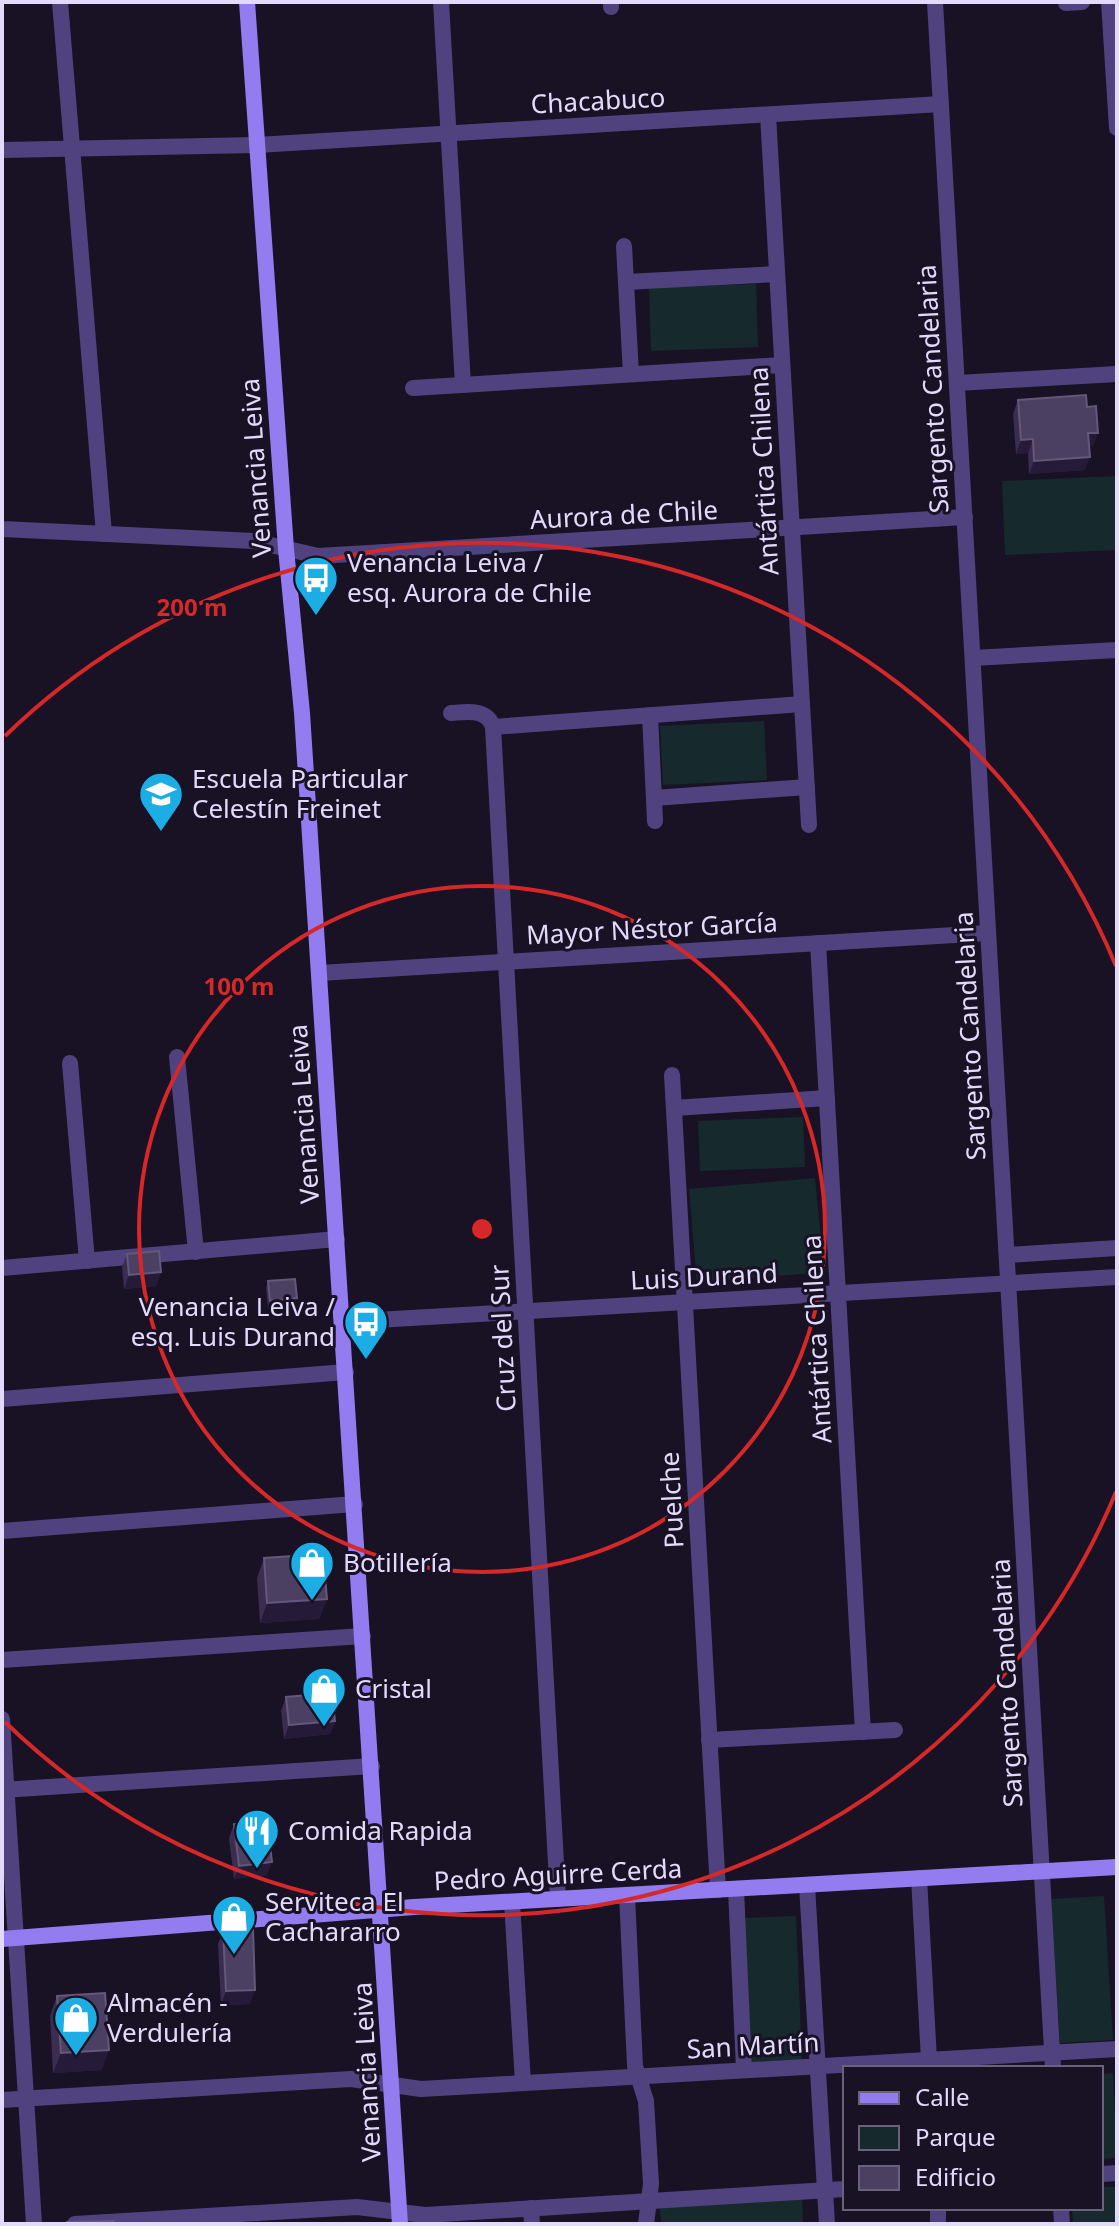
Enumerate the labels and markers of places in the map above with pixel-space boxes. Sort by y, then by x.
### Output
place label: Venancia Leiva / esq. Aurora de Chile [347,544,592,610]
bus stop icon: Venancia Leiva / esq. Aurora de Chile [292,554,340,617]
place label: Escuela Particular Celestín Freinet [192,760,408,826]
school or university icon: Escuela Particular Celestín Freinet [137,770,185,833]
centre of rings [468,1215,496,1243]
place label: Venancia Leiva / esq. Luis Durand [131,1288,335,1354]
bus stop icon: Venancia Leiva / esq. Luis Durand [342,1298,390,1361]
shop icon: Botillería [288,1539,336,1602]
place label: Botillería [343,1544,452,1580]
shop icon: Cristal [300,1665,348,1728]
place label: Cristal [355,1670,432,1706]
restaurant icon: Comida Rapida [233,1807,281,1870]
place label: Comida Rapida [288,1812,473,1848]
place label: Serviteca El Cachararro [265,1883,404,1949]
shop icon: Serviteca El Cachararro [210,1893,258,1956]
place label: Almacén - Verdulería [107,1984,232,2050]
shop icon: Almacén - Verdulería [52,1994,100,2057]

